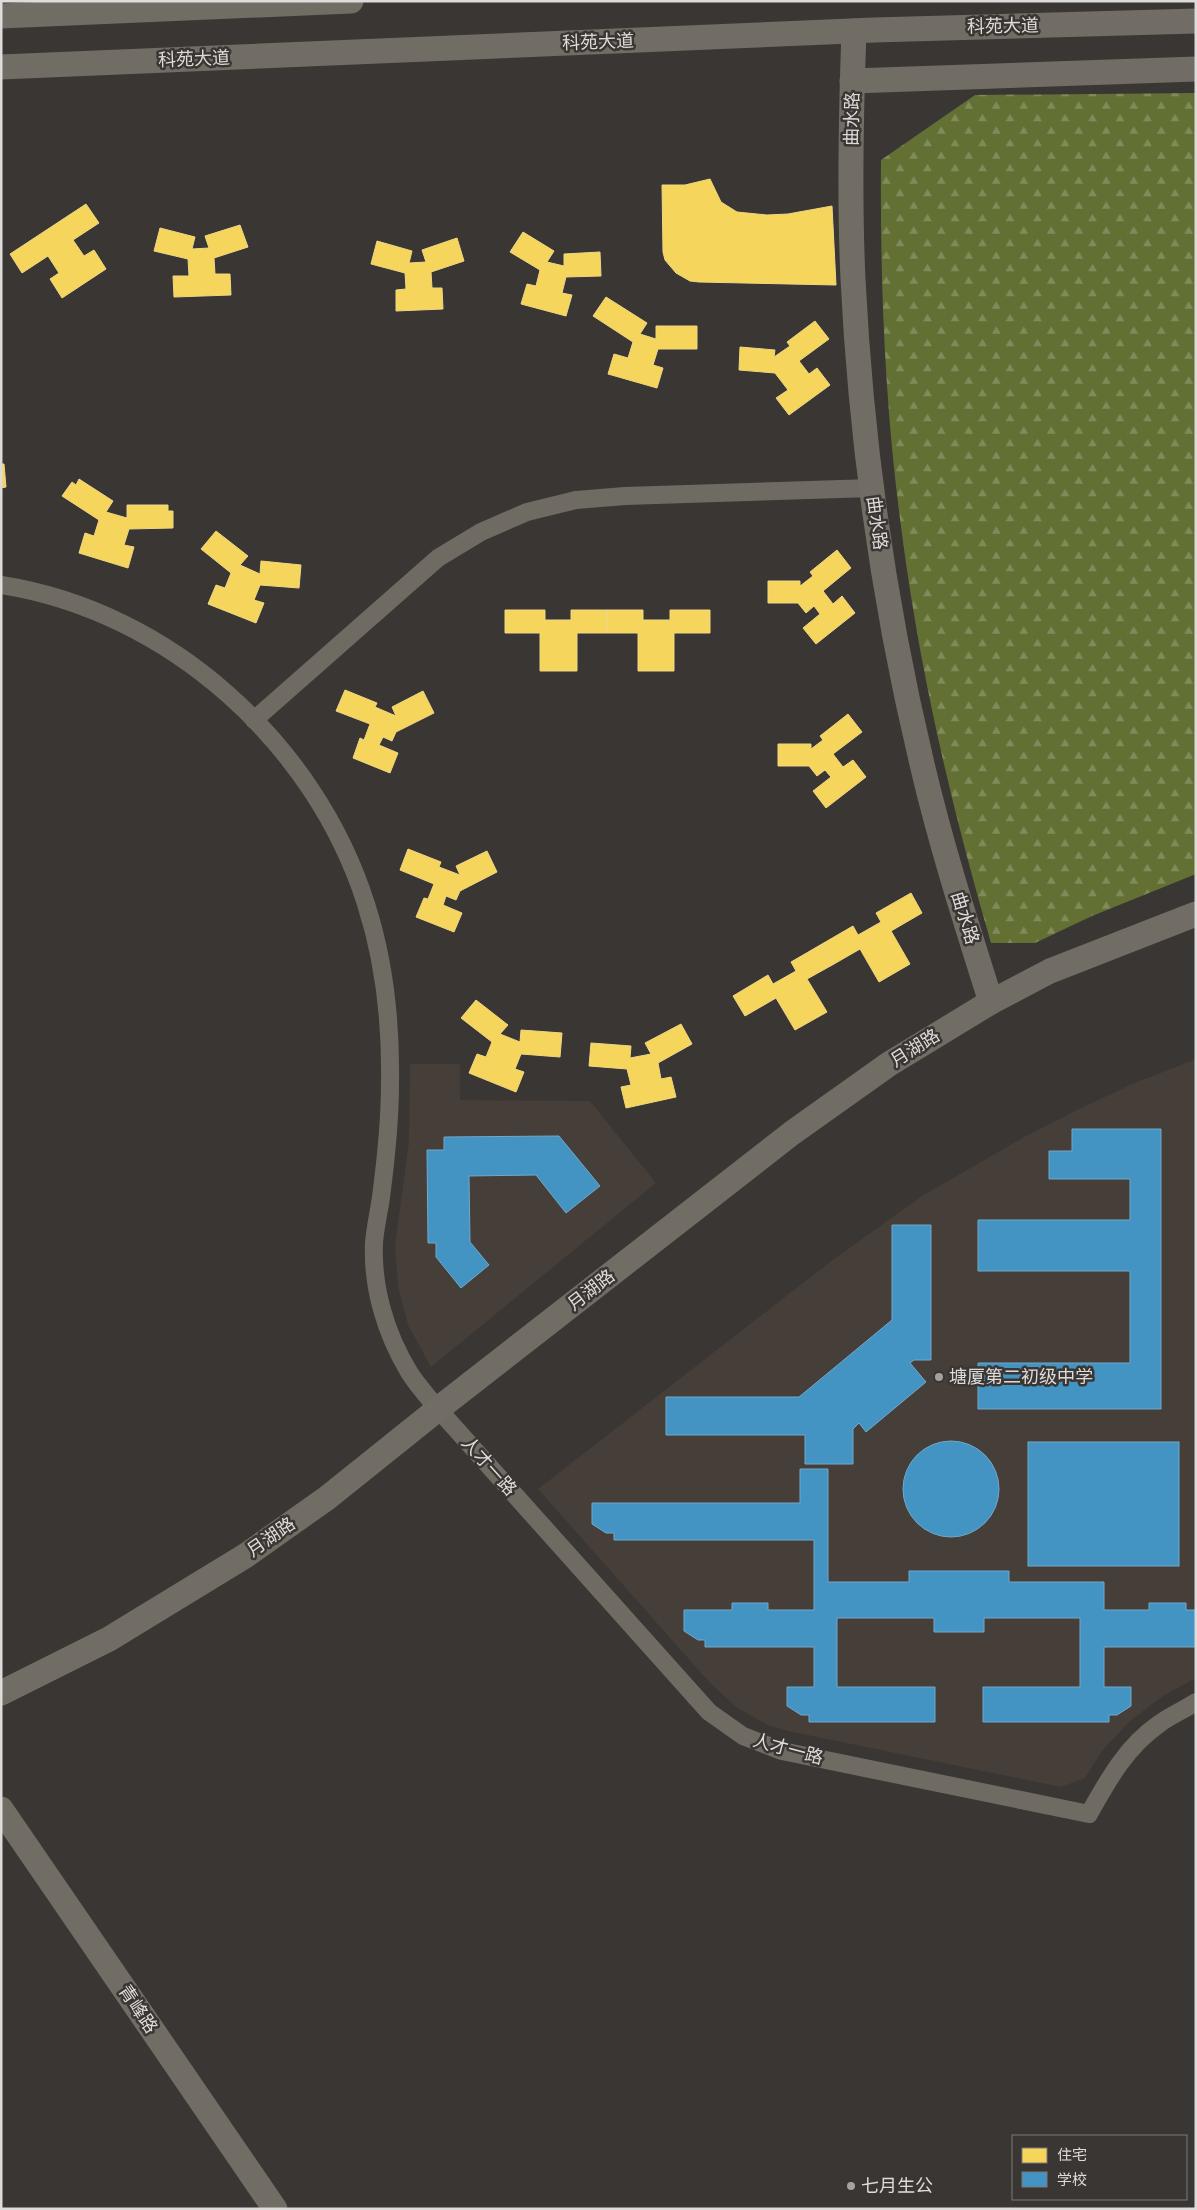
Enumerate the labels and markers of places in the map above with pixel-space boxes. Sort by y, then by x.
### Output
place label: 塘厦第二初级中学 [949,1367,1093,1387]
marker: 塘厦第二初级中学 [933,1371,945,1383]
place label: 七月生公 [861,2176,933,2196]
marker: 七月生公 [845,2180,857,2192]

